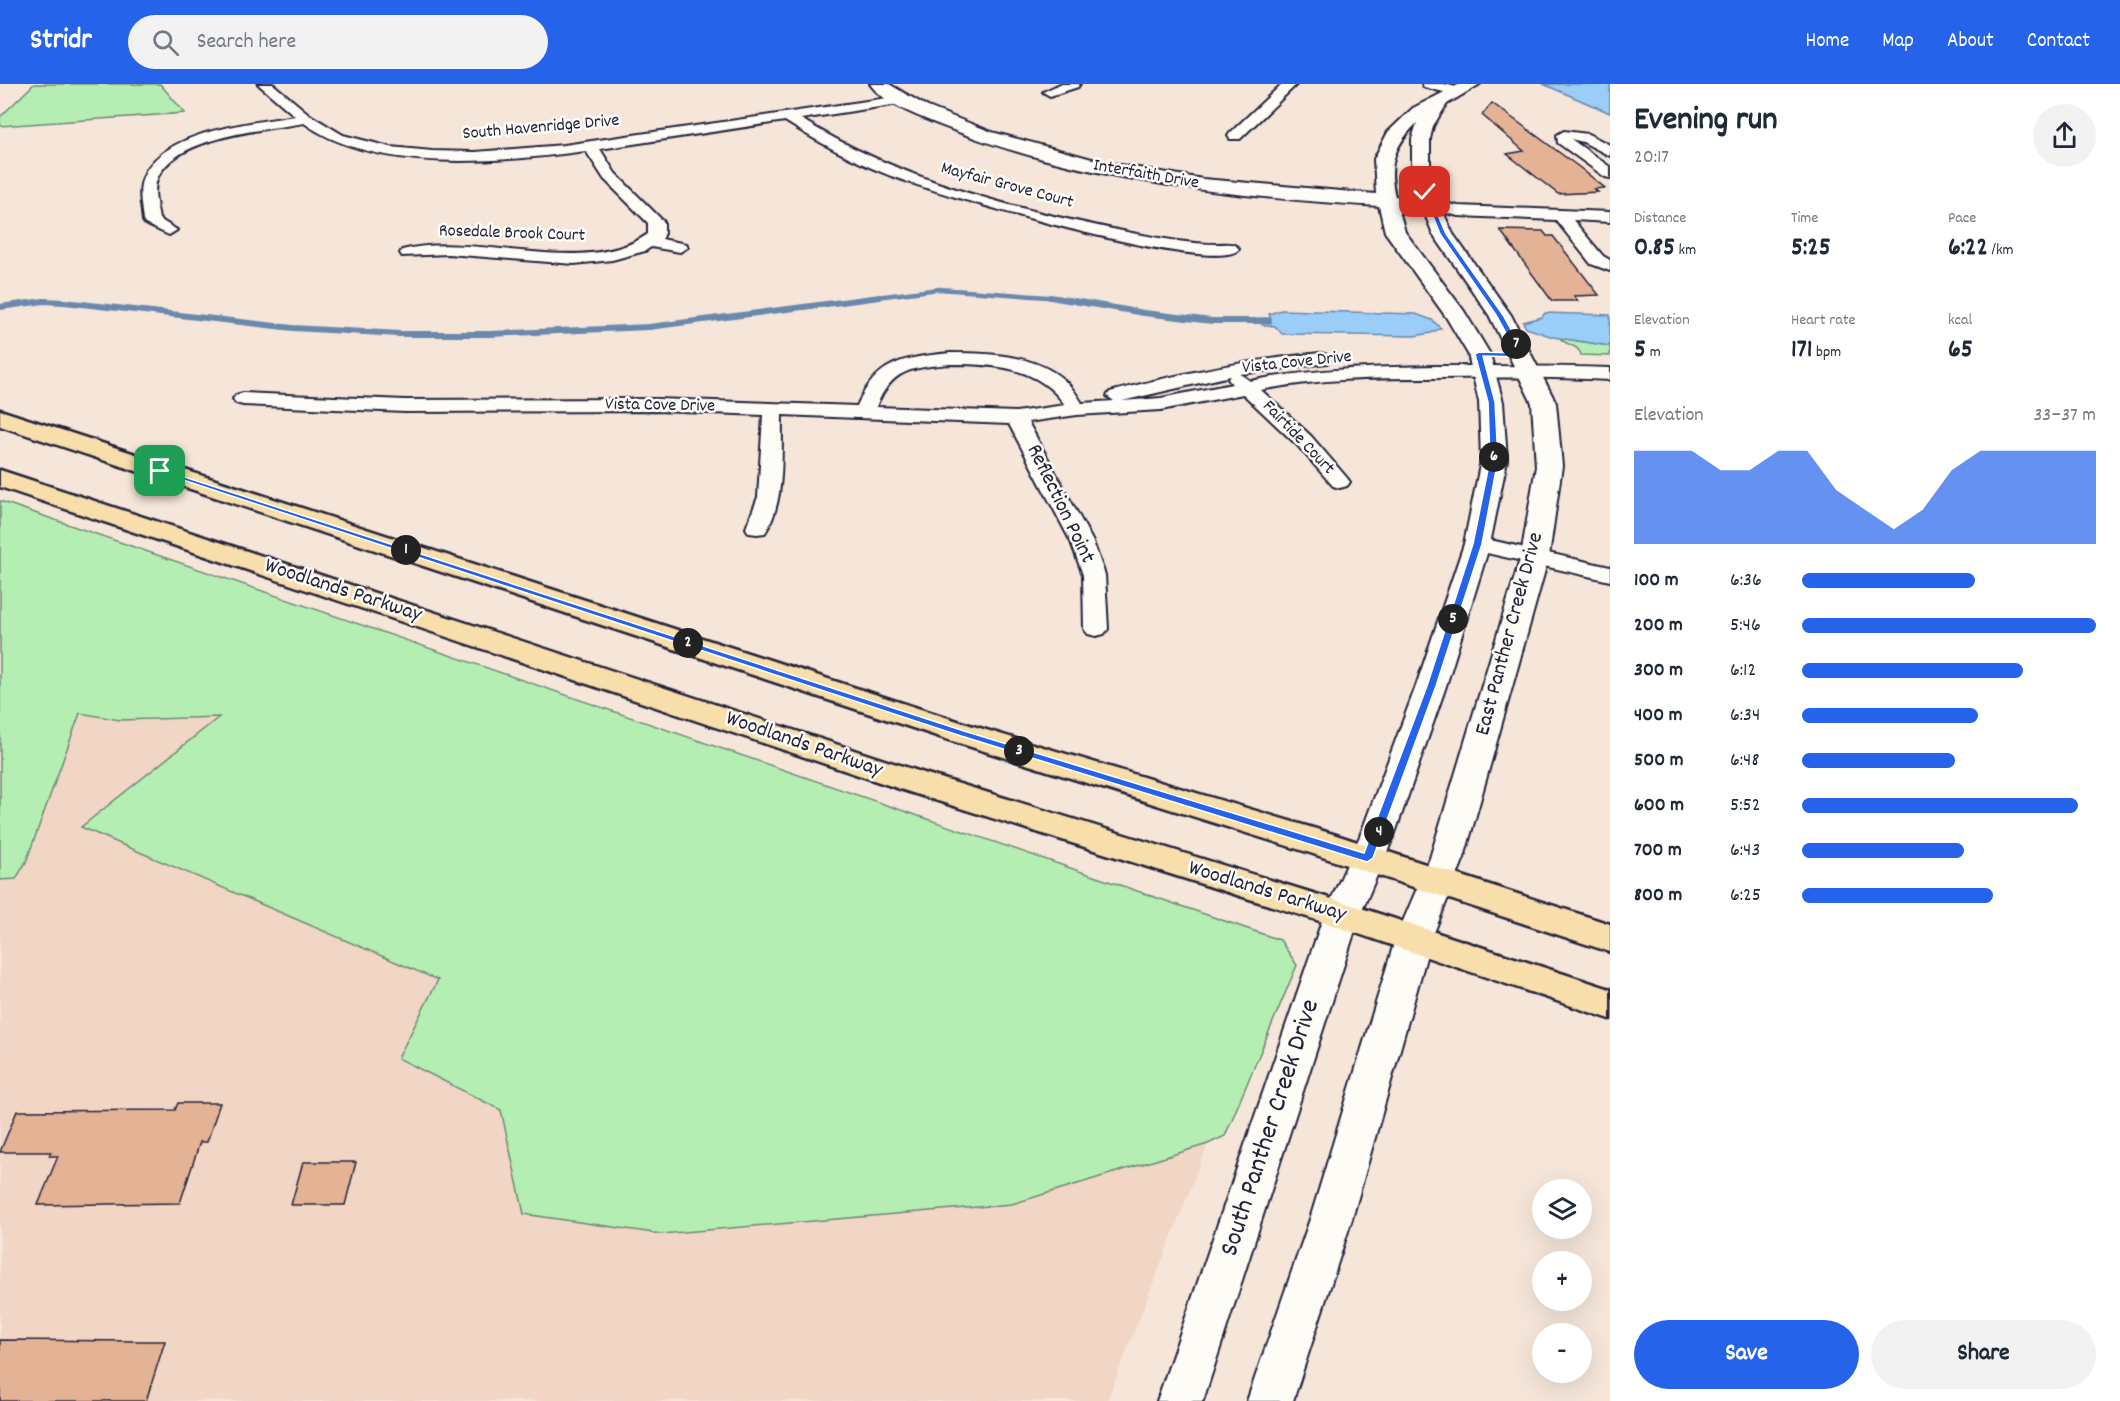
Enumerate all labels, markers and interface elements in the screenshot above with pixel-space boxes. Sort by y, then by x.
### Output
search box [128,15,548,69]
text: Stridr [30,22,92,62]
icon: search [149,26,182,59]
text: Search here [197,27,296,58]
text: Home [1805,27,1849,57]
text: Map [1882,27,1914,57]
text: About [1947,27,1994,57]
text: Contact [2027,27,2090,57]
text: Evening run [1634,98,1778,145]
button: share [2033,104,2096,167]
street label: South Havenridge Drive [462,109,620,147]
text: 20:17 [1634,144,1669,172]
street label: Interfaith Drive [1091,153,1201,197]
street label: Mayfair Grove Court [938,156,1076,216]
pin [1399,166,1450,217]
icon: check [1408,175,1441,208]
text: Distance [1634,207,1686,230]
text: Time [1791,207,1818,230]
text: Pace [1948,207,1976,230]
street label: Rosedale Brook Court [439,219,586,249]
text: 0.85 [1634,230,1675,267]
text: 5:25 [1791,230,1831,267]
text: 6:22 [1948,230,1988,267]
text: km [1675,239,1696,262]
text: /km [1988,239,2014,262]
text: Elevation [1634,309,1690,332]
text: Heart rate [1791,309,1856,332]
text: kcal [1948,309,1972,332]
pin: 7 [1501,329,1531,359]
text: 7 [1513,332,1519,355]
text: 5 [1634,332,1646,369]
text: 171 [1791,332,1812,369]
text: 65 [1948,332,1973,369]
text: m [1646,341,1661,364]
text: bpm [1812,341,1841,364]
street label: Vista Cove Drive [1241,345,1353,381]
street label: Vista Cove Drive [605,393,715,419]
street label: Fairtide Court [1256,395,1340,481]
text: Elevation [1634,402,1704,430]
text: 33–37 m [2033,402,2096,430]
street label: Reflection Point [1018,439,1102,569]
pin: 6 [1479,442,1509,472]
pin [134,445,185,496]
text: 6 [1490,445,1498,468]
icon: arrive [143,454,176,487]
street label: East Panther Creek Drive [1468,529,1552,739]
pin: 1 [391,535,421,565]
text: 1 [404,538,408,561]
street label: Woodlands Parkway [260,551,427,631]
text: 100 m [1634,567,1679,595]
text: 6:36 [1730,567,1762,595]
pin: 5 [1438,604,1468,634]
text: 5 [1449,607,1457,630]
text: 200 m [1634,612,1683,640]
text: 5:46 [1730,612,1761,640]
pin: 2 [673,628,703,658]
text: 2 [685,631,692,654]
text: 300 m [1634,657,1683,685]
text: 6:12 [1730,657,1756,685]
text: 400 m [1634,702,1682,730]
text: 6:34 [1730,702,1760,730]
street label: Woodlands Parkway [722,704,887,787]
pin: 3 [1004,736,1034,766]
text: 3 [1015,739,1023,762]
text: 500 m [1634,747,1683,775]
text: 6:48 [1730,747,1759,775]
text: 600 m [1634,792,1684,820]
text: 5:52 [1730,792,1761,820]
pin: 4 [1364,817,1394,847]
text: 4 [1376,820,1382,843]
text: 700 m [1634,837,1682,865]
text: 6:43 [1730,837,1760,865]
street label: Woodlands Parkway [1184,853,1351,931]
text: 800 m [1634,882,1682,910]
text: 6:25 [1730,882,1761,910]
street label: South Panther Creek Drive [1211,994,1331,1262]
map controls [1532,1179,1592,1383]
button: layers [1532,1179,1592,1239]
button: + [1532,1251,1592,1311]
button: Save [1634,1320,1859,1389]
button: Share [1871,1320,2096,1389]
button: − [1532,1323,1592,1383]

